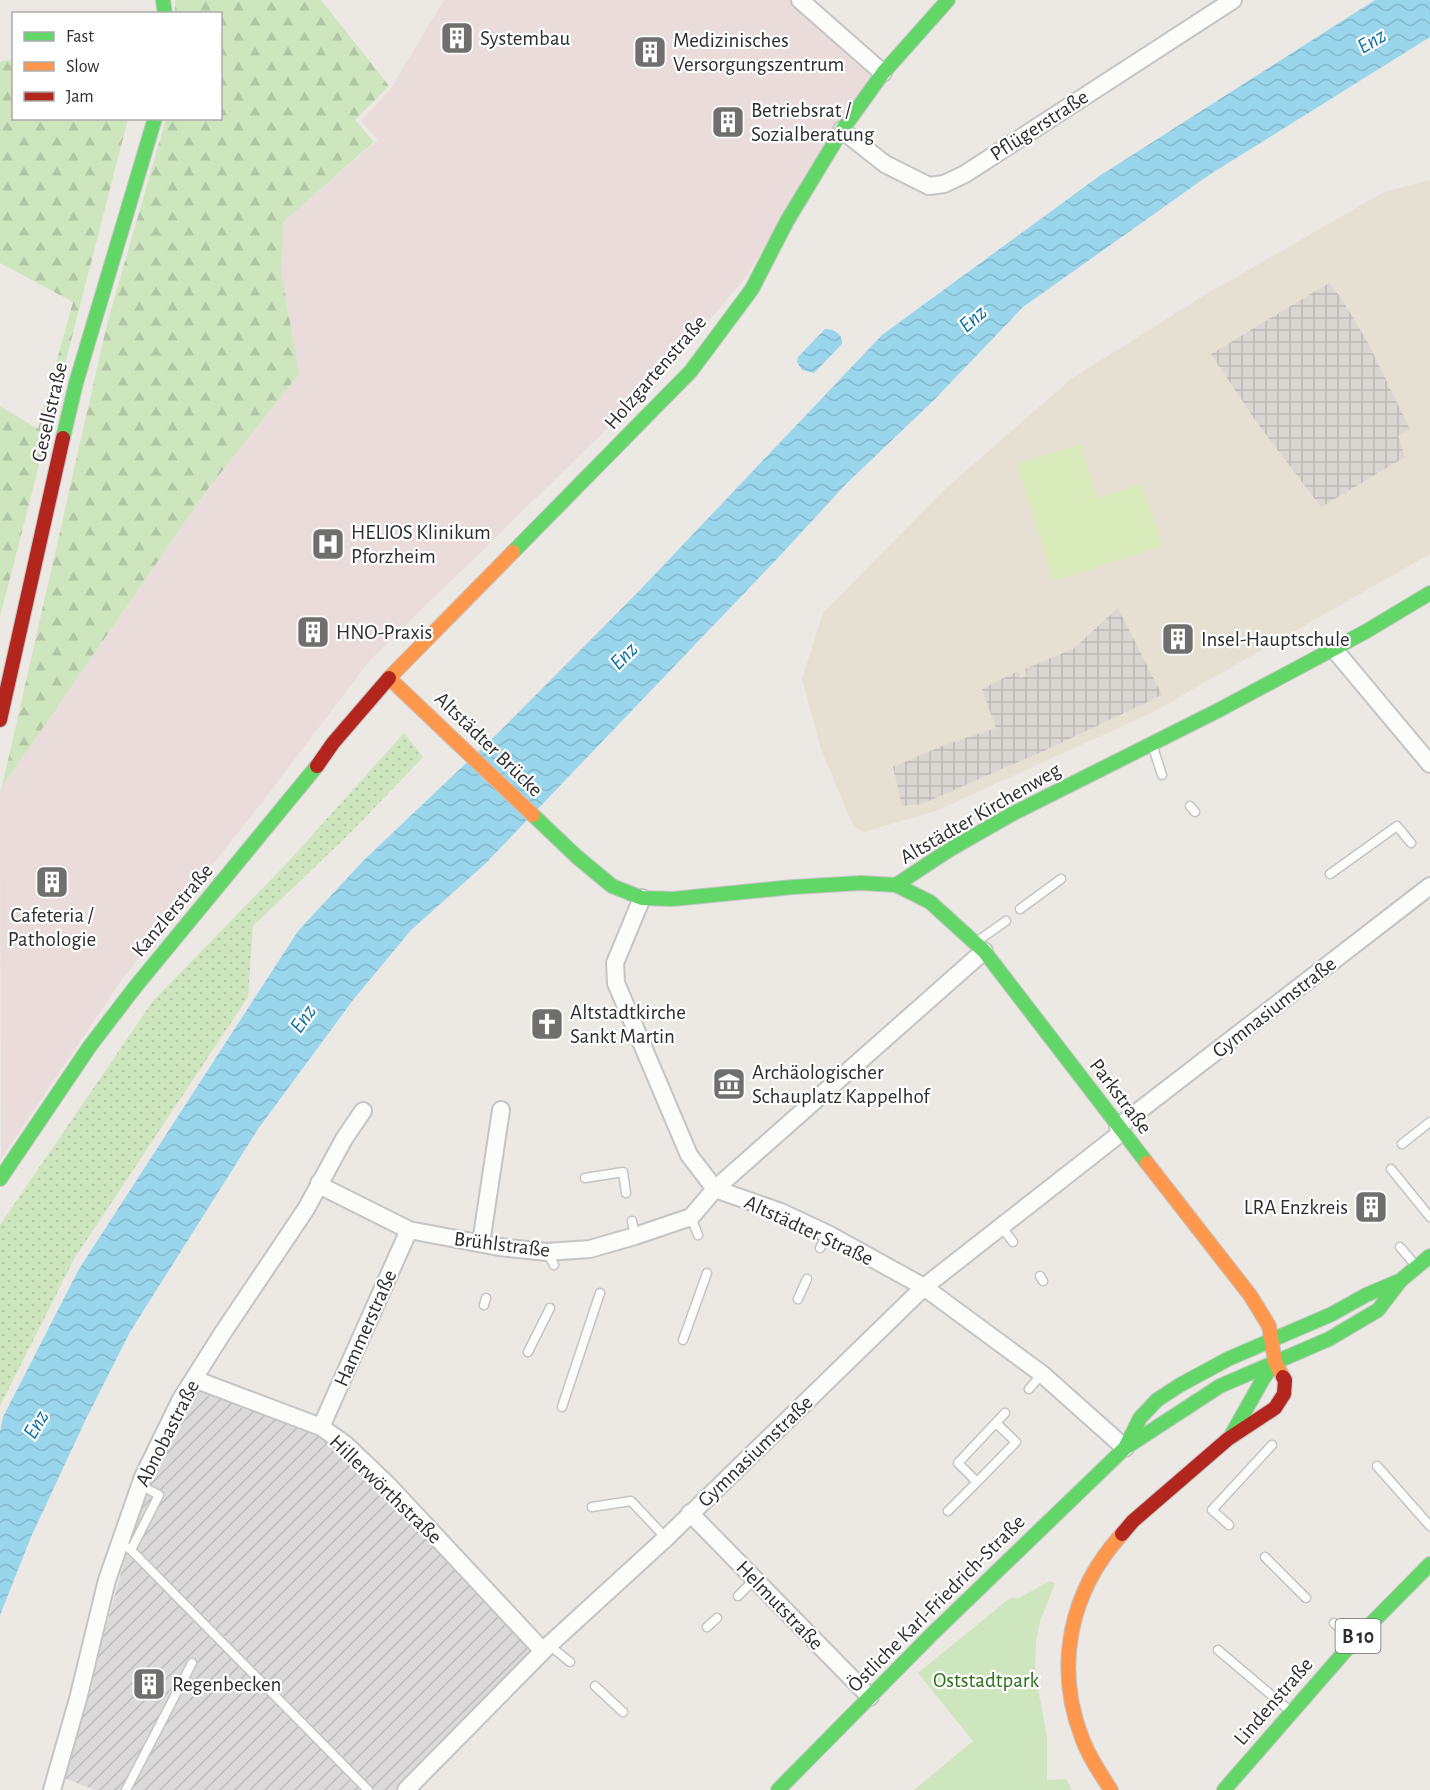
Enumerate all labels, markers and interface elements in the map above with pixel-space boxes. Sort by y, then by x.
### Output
legend [12,12,222,120]
building icon: Systembau [439,20,475,56]
water label: Enz [1353,24,1390,58]
text: Fast [66,28,94,46]
place label: Systembau [480,28,571,49]
place label: Medizinisches Versorgungszentrum [673,30,844,75]
building icon: Medizinisches Versorgungszentrum [632,34,668,70]
text: Slow [66,58,99,76]
street label: Pflügerstraße [986,86,1092,165]
text: Jam [66,88,94,106]
place label: Betriebsrat / Sozialberatung [751,100,875,145]
building icon: Betriebsrat / Sozialberatung [710,104,746,140]
water label: Enz [954,301,991,337]
street label: Holzgartenstraße [600,311,710,433]
street label: Gesellstraße [28,360,71,464]
place label: HELIOS Klinikum Pforzheim [351,522,491,567]
hospital icon: HELIOS Klinikum Pforzheim [310,526,346,562]
building icon: HNO-Praxis [295,614,331,650]
building icon: Insel-Hauptschule [1160,621,1196,657]
place label: HNO-Praxis [336,622,432,643]
place label: Insel-Hauptschule [1201,629,1350,650]
water label: Enz [606,638,642,674]
street label: Altstädter Brücke [431,688,547,801]
street label: Altstädter Kirchenweg [896,759,1065,868]
street label: Kanzlerstraße [128,860,217,961]
building icon: Cafeteria / Pathologie [34,864,70,900]
place label: Cafeteria / Pathologie [8,905,96,950]
street label: Gymnasiumstraße [1209,953,1340,1062]
water label: Enz [285,1000,320,1037]
place label: Altstadtkirche Sankt Martin [570,1002,686,1047]
church icon: Altstadtkirche Sankt Martin [529,1006,565,1042]
street label: Parkstraße [1086,1055,1156,1138]
place label: Archäologischer Schauplatz Kappelhof [752,1062,931,1107]
museum icon: Archäologischer Schauplatz Kappelhof [711,1066,747,1102]
building icon: LRA Enzkreis [1353,1189,1389,1225]
street label: Altstädter Straße [741,1191,876,1269]
place label: LRA Enzkreis [1244,1197,1348,1218]
street label: Brühlstraße [453,1228,551,1261]
street label: Hammerstraße [330,1267,401,1390]
street label: Abnobastraße [132,1377,203,1490]
street label: Gymnasiumstraße [694,1392,817,1511]
water label: Enz [19,1406,53,1443]
street label: Hillerwörthstraße [325,1431,446,1548]
street label: Östliche Karl-Friedrich-Straße [843,1510,1029,1696]
street label: Helmutstraße [732,1557,827,1654]
road number: B 10 [1336,1619,1380,1653]
street label: Lindenstraße [1230,1654,1317,1749]
building icon: Regenbecken [131,1666,167,1702]
park label: Oststadtpark [933,1670,1039,1691]
place label: Regenbecken [172,1674,281,1695]

